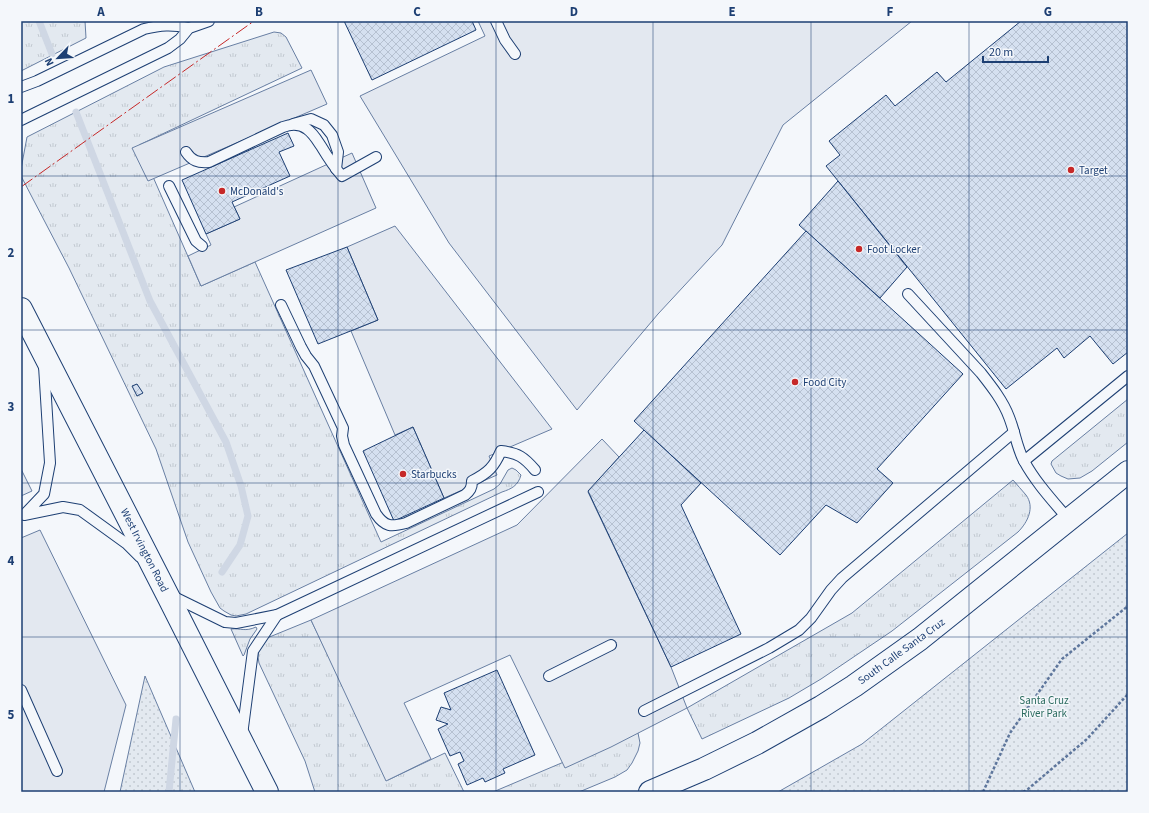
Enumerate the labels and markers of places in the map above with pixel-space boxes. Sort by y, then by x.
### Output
place label: Target [1079,163,1108,178]
marker: Target [1066,165,1076,175]
place label: McDonald's [230,184,284,199]
marker: McDonald's [217,186,227,196]
place label: Foot Locker [867,242,921,257]
marker: Foot Locker [854,244,864,254]
place label: Food City [803,375,846,390]
marker: Food City [790,377,800,387]
place label: Starbucks [411,467,457,482]
marker: Starbucks [398,469,408,479]

